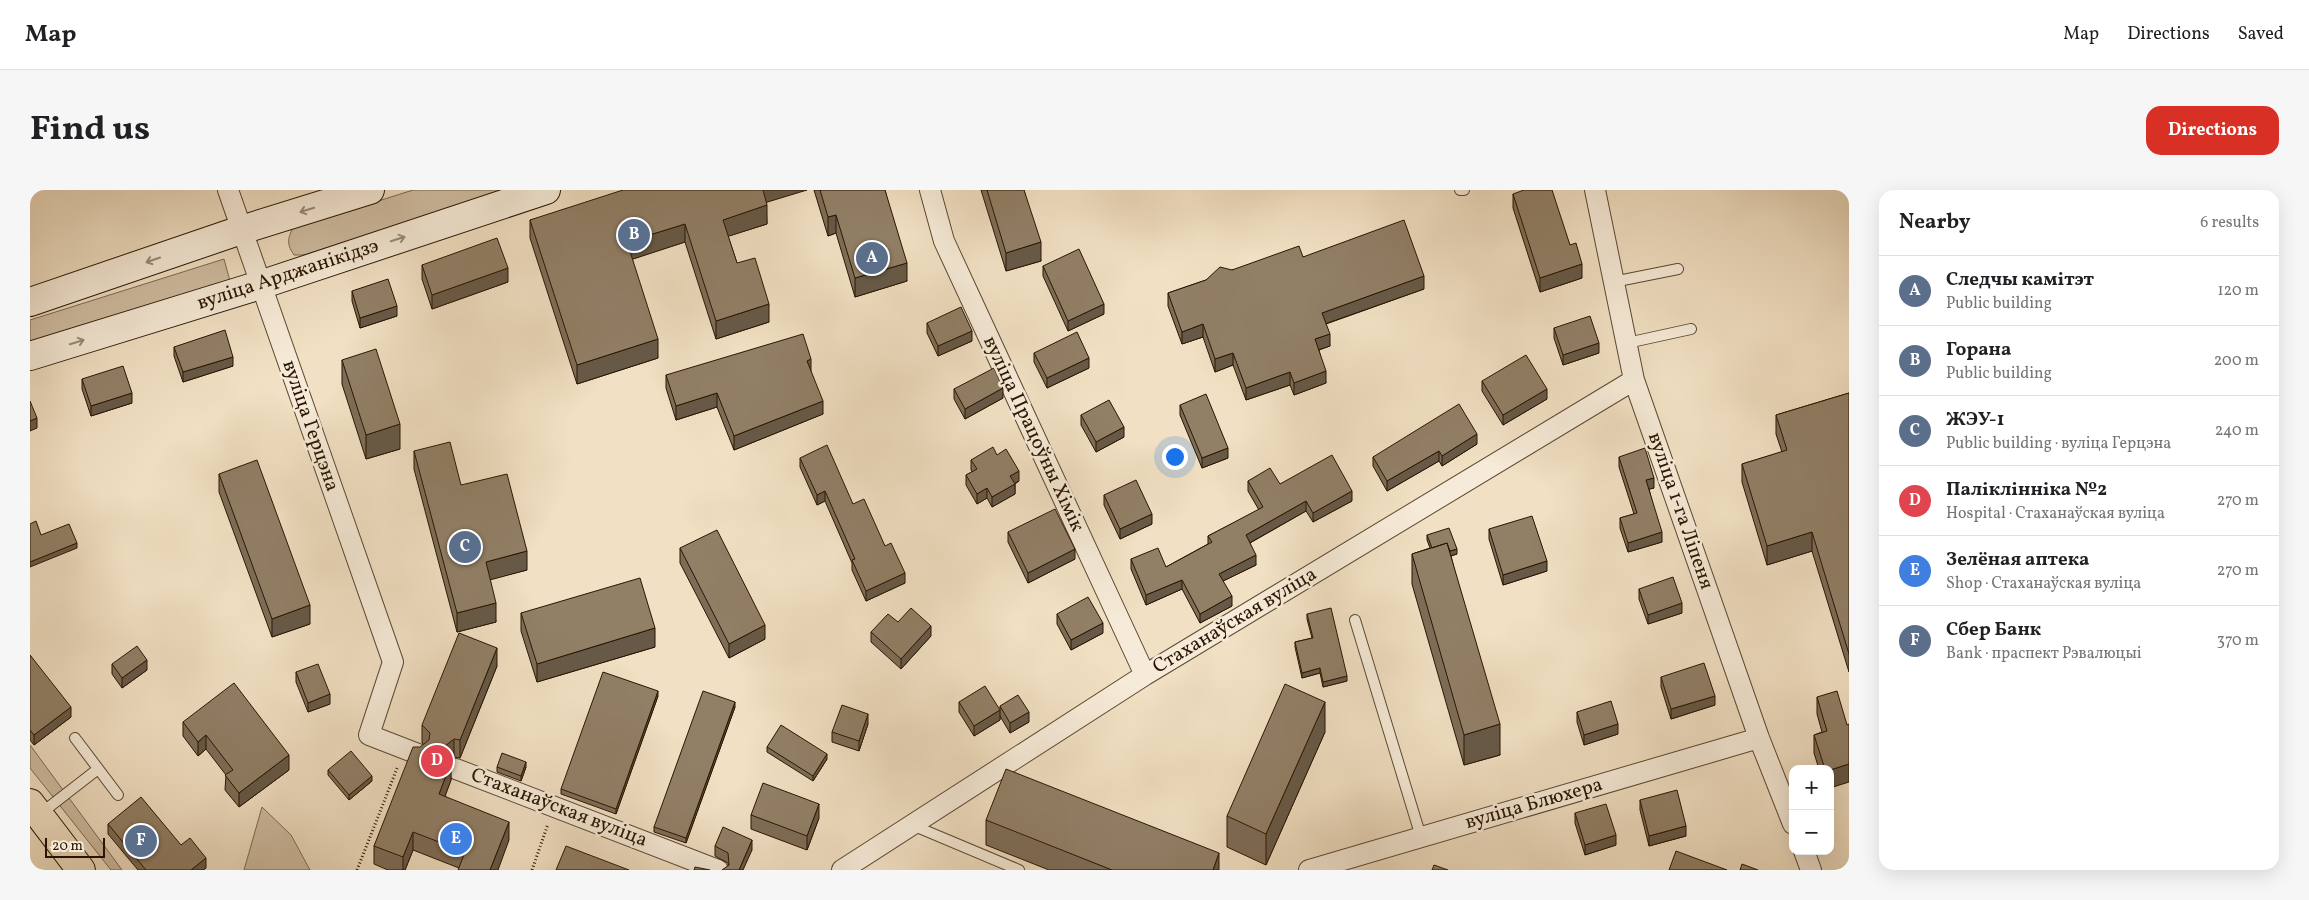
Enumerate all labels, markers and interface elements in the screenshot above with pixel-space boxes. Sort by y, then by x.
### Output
text: Map [25,18,76,52]
text: Map [2063,22,2099,47]
text: Directions [2127,22,2210,47]
text: Saved [2238,22,2284,47]
text: Find us [30,106,150,154]
button: Directions [2146,106,2279,155]
one-way arrow [299,205,315,215]
text: Nearby [1899,208,1970,237]
text: 6 results [2200,212,2259,234]
pin: B [618,216,650,254]
street label: вуліца Арджанікідзэ [194,232,382,318]
one-way arrow [390,234,406,244]
pin: A [856,239,888,277]
one-way arrow [145,256,161,265]
text: Следчы камітэт [1946,267,2094,293]
text: A [1909,280,1921,302]
text: 120 m [2217,280,2259,302]
text: Public building [1946,293,2052,315]
street label: вуліца Працоўны Хімік [975,332,1091,537]
one-way arrow [68,337,84,346]
text: Горана [1946,337,2011,363]
text: B [1910,350,1920,372]
text: 200 m [2214,350,2259,372]
street label: вуліца Герцэна [274,357,346,495]
text: Public building [1946,363,2052,385]
text: ЖЭУ-1 [1946,407,2004,433]
text: C [1910,420,1920,442]
text: 240 m [2215,420,2259,442]
street label: вуліца 1-га Ліпеня [1640,429,1720,593]
text: Public building · вуліца Герцэна [1946,433,2171,455]
your location [1162,444,1188,470]
text: Паліклінніка №2 [1946,477,2107,503]
text: D [1909,490,1921,512]
text: 270 m [2217,490,2259,512]
text: Hospital · Стаханаўская вуліца [1946,503,2165,525]
pin: C [449,528,481,566]
text: Зелёная аптека [1946,547,2089,573]
text: E [1910,560,1920,582]
text: 270 m [2217,560,2259,582]
street label: Стаханаўская вуліца [1148,561,1322,681]
text: Shop · Стаханаўская вуліца [1946,573,2141,595]
text: Сбер Банк [1946,617,2041,643]
text: F [1910,630,1920,652]
text: 370 m [2217,630,2259,652]
text: Bank · праспект Рэвалюцыі [1946,643,2142,665]
pin: D [421,742,453,780]
street label: Стаханаўская вуліца [467,761,651,855]
map controls [1789,765,1834,855]
button: + [1789,765,1834,810]
street label: вуліца Блюхера [1462,771,1606,837]
button: − [1789,810,1834,855]
pin: E [440,820,472,858]
pin: F [125,822,157,860]
scale bar [45,835,105,858]
text: 20 m [52,837,83,856]

